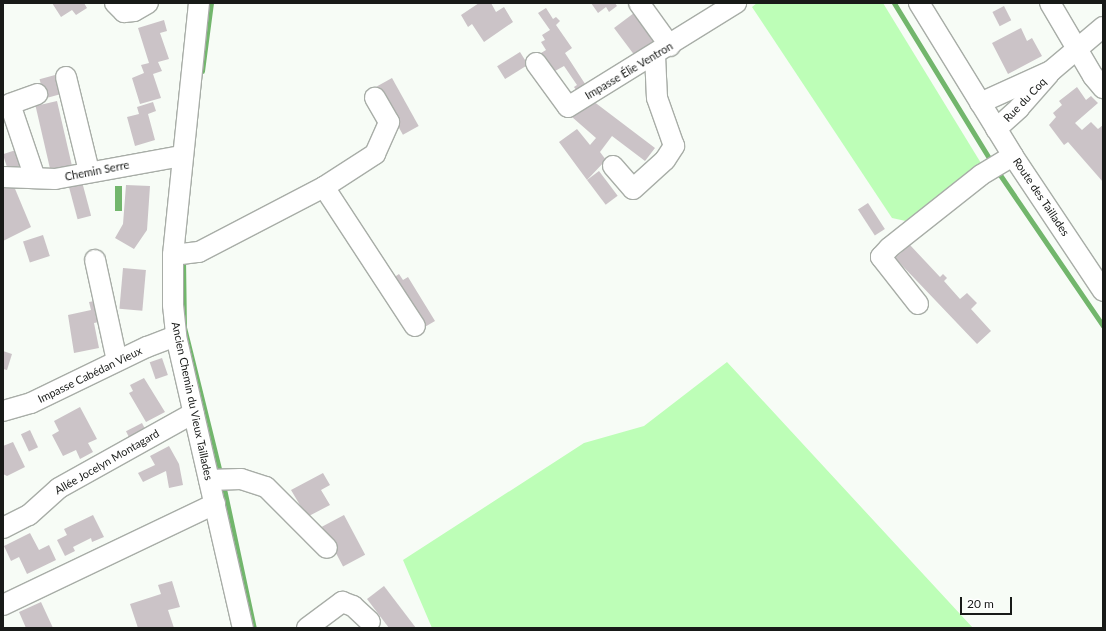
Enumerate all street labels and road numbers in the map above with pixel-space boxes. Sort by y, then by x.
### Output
street label: Impasse Élie Ventron [582,39,676,103]
street label: Rue du Coq [1001,75,1049,125]
street label: Route des Taillades [1010,155,1072,239]
street label: Chemin Serre [64,158,130,184]
street label: Ancien Chemin du Vieux Taillades [169,320,215,482]
street label: Impasse Cabédan Vieux [36,344,144,406]
street label: Allée Jocelyn Montagard [52,427,162,497]

